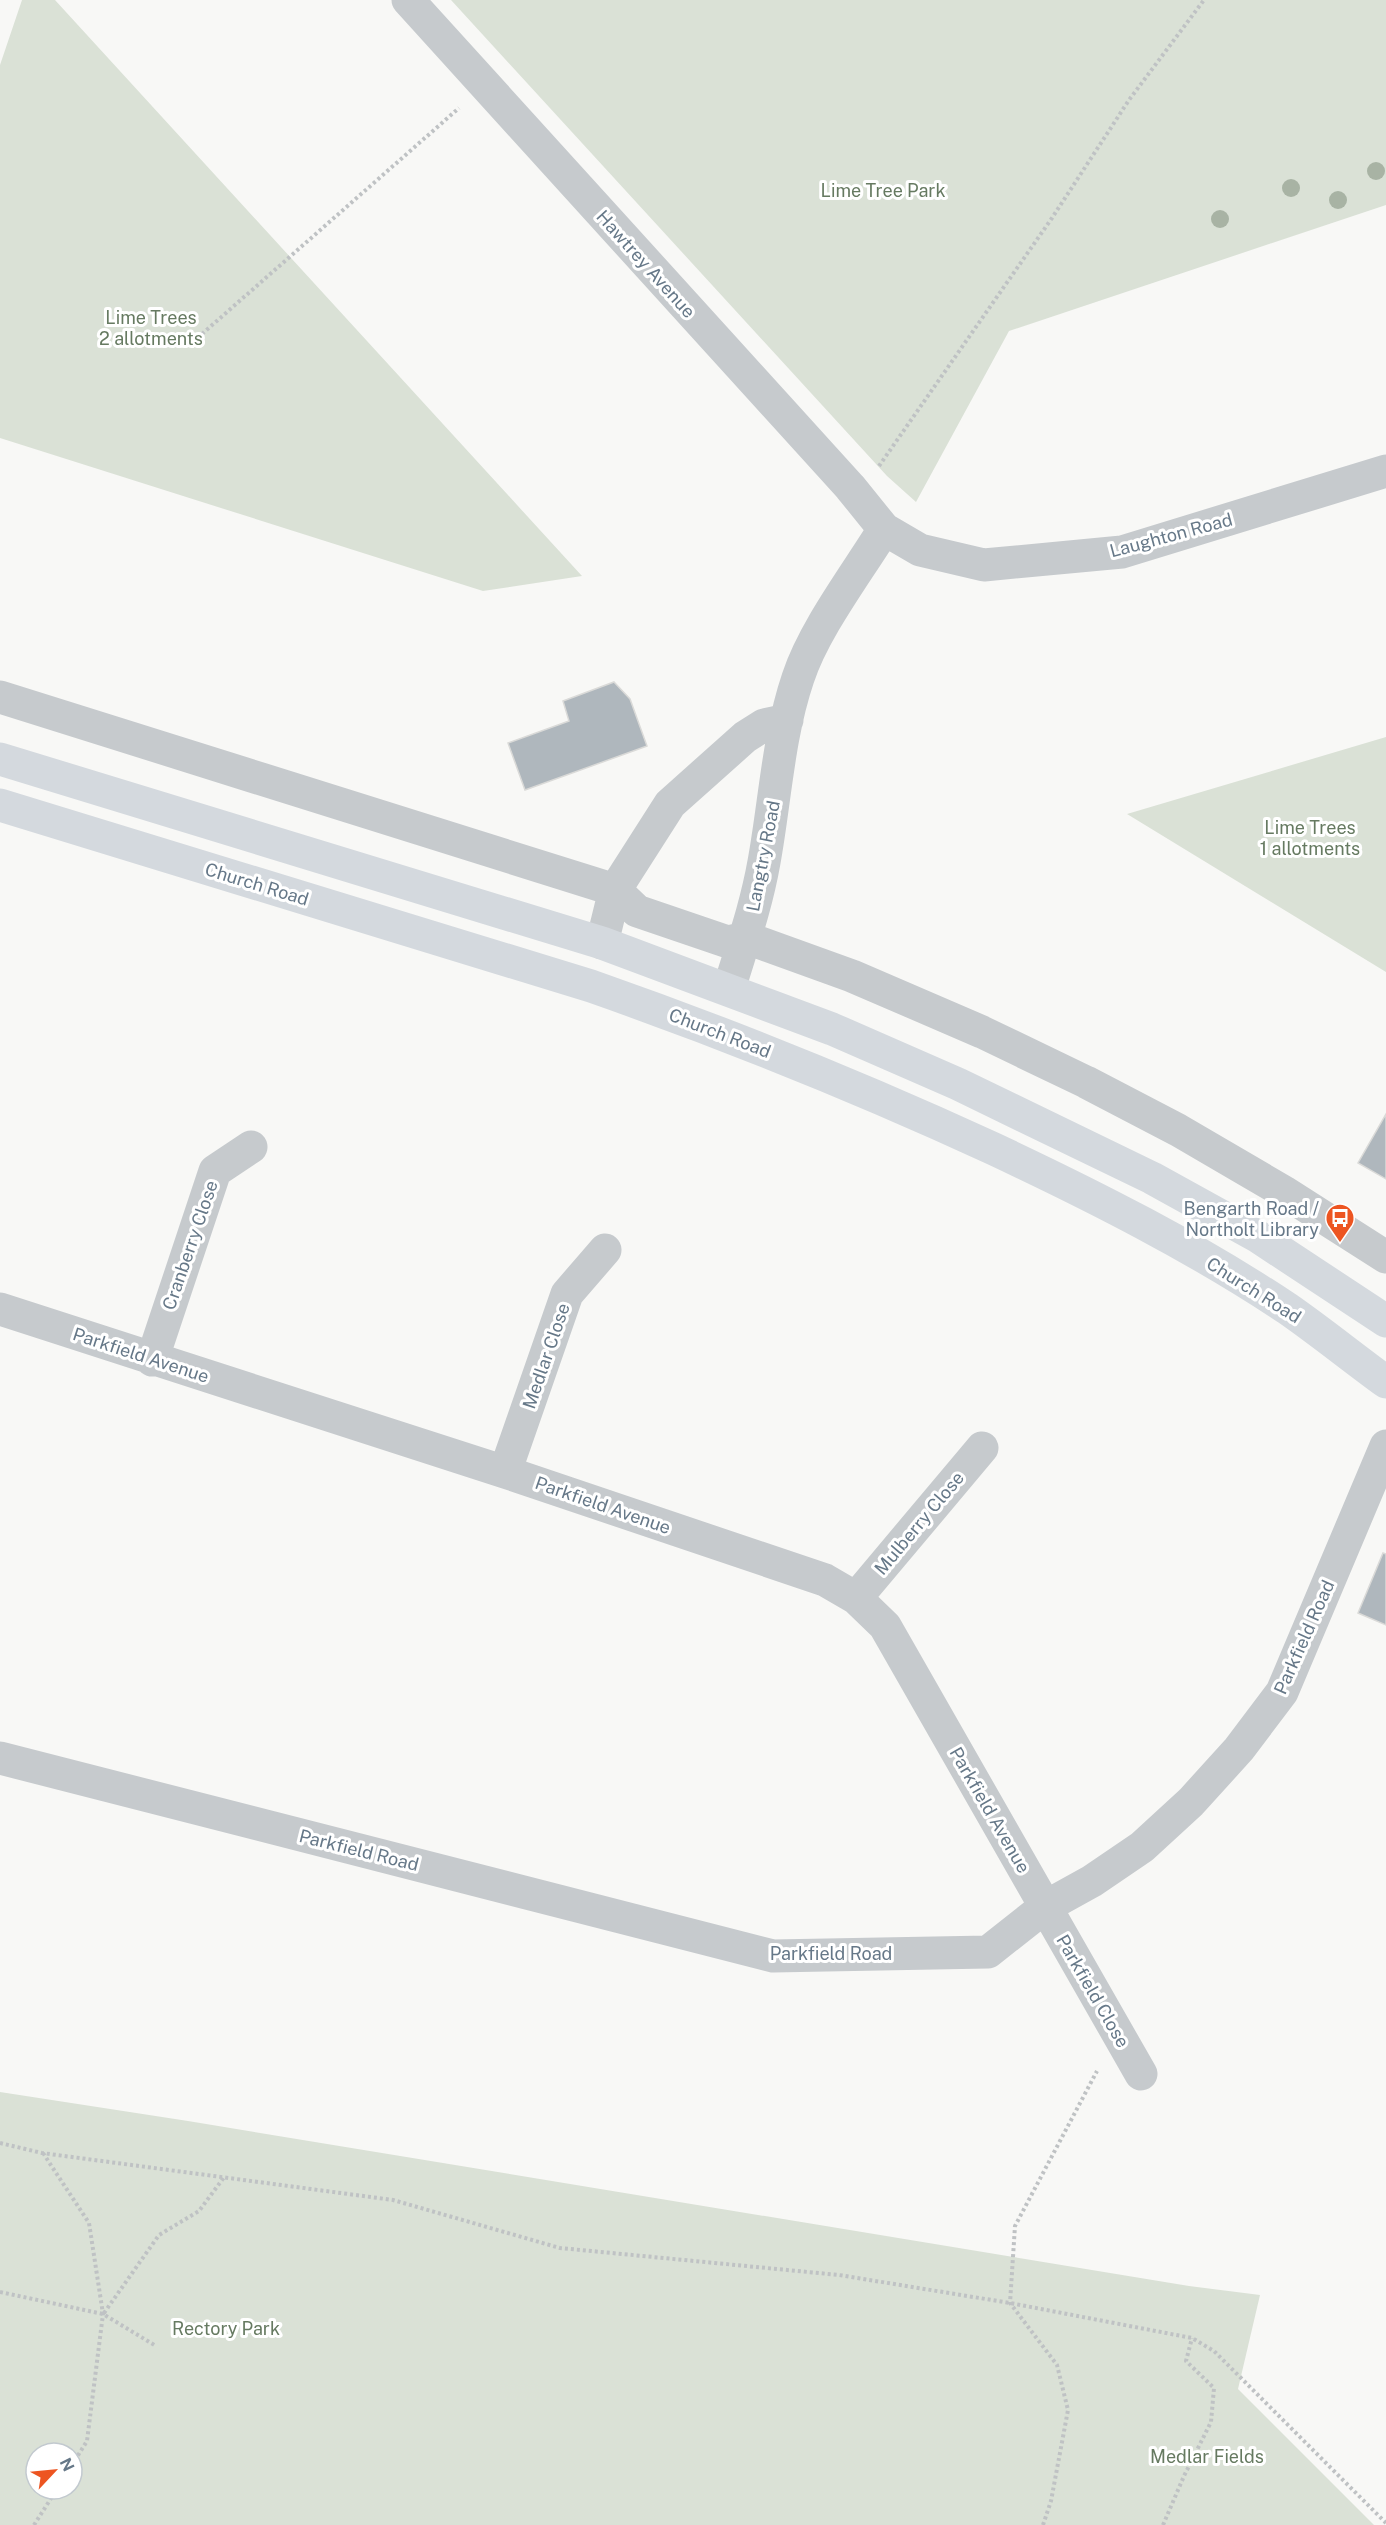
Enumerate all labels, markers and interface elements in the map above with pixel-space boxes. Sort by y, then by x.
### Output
park label: Lime Tree Park [820,180,946,201]
street label: Hawtrey Avenue [592,206,700,322]
park label: Lime Trees 2 allotments [99,307,203,349]
street label: Laughton Road [1107,509,1235,561]
street label: Langtry Road [742,799,784,913]
park label: Lime Trees 1 allotments [1260,817,1360,859]
street label: Church Road [203,858,311,910]
street label: Church Road [666,1004,774,1062]
street label: Cranberry Close [158,1178,222,1312]
place label: Bengarth Road / Northolt Library [1184,1198,1320,1240]
bus stop icon: Bengarth Road / Northolt Library [1324,1202,1356,1244]
street label: Church Road [1203,1253,1305,1327]
street label: Medlar Close [518,1300,574,1412]
street label: Parkfield Avenue [70,1323,212,1387]
street label: Mulberry Close [870,1467,968,1579]
street label: Parkfield Avenue [533,1472,673,1538]
street label: Parkfield Road [1269,1577,1339,1697]
street label: Parkfield Avenue [945,1743,1035,1877]
street label: Parkfield Road [297,1825,421,1875]
street label: Parkfield Close [1052,1931,1134,2051]
street label: Parkfield Road [770,1943,892,1964]
park label: Rectory Park [172,2318,280,2339]
north arrow [24,2441,84,2501]
park label: Medlar Fields [1150,2446,1264,2467]
text: N [56,2455,78,2474]

